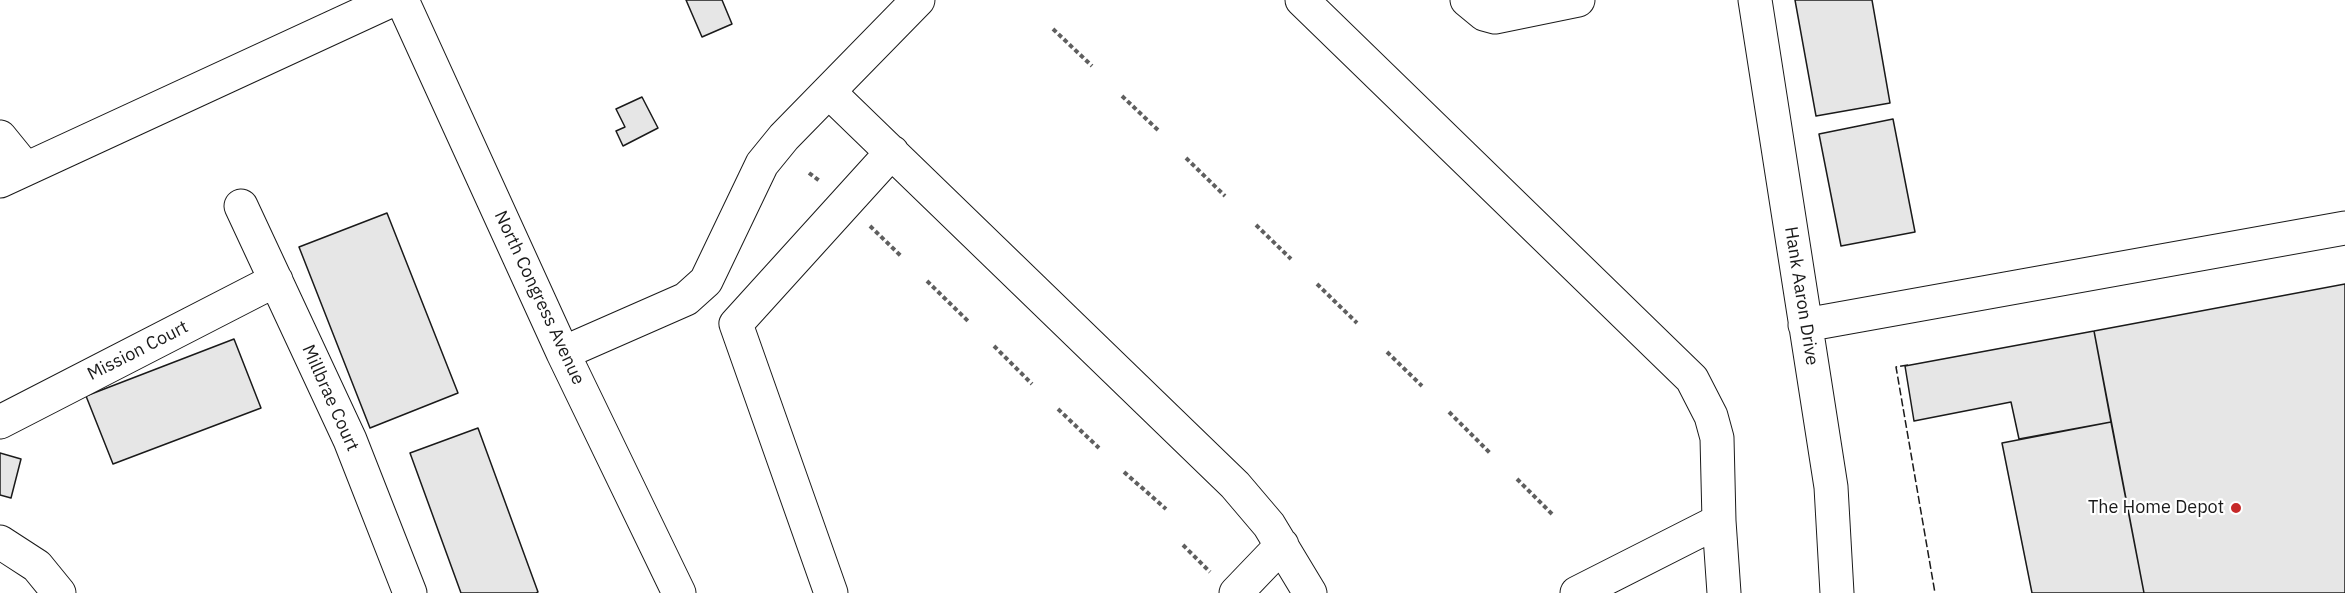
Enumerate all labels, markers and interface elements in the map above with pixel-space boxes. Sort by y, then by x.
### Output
street label: North Congress Avenue [489,208,589,388]
street label: Hank Aaron Drive [1779,225,1823,367]
street label: Mission Court [84,316,192,386]
street label: Millbrae Court [297,342,363,454]
place label: The Home Depot [2088,497,2224,519]
marker: The Home Depot [2229,501,2243,515]

